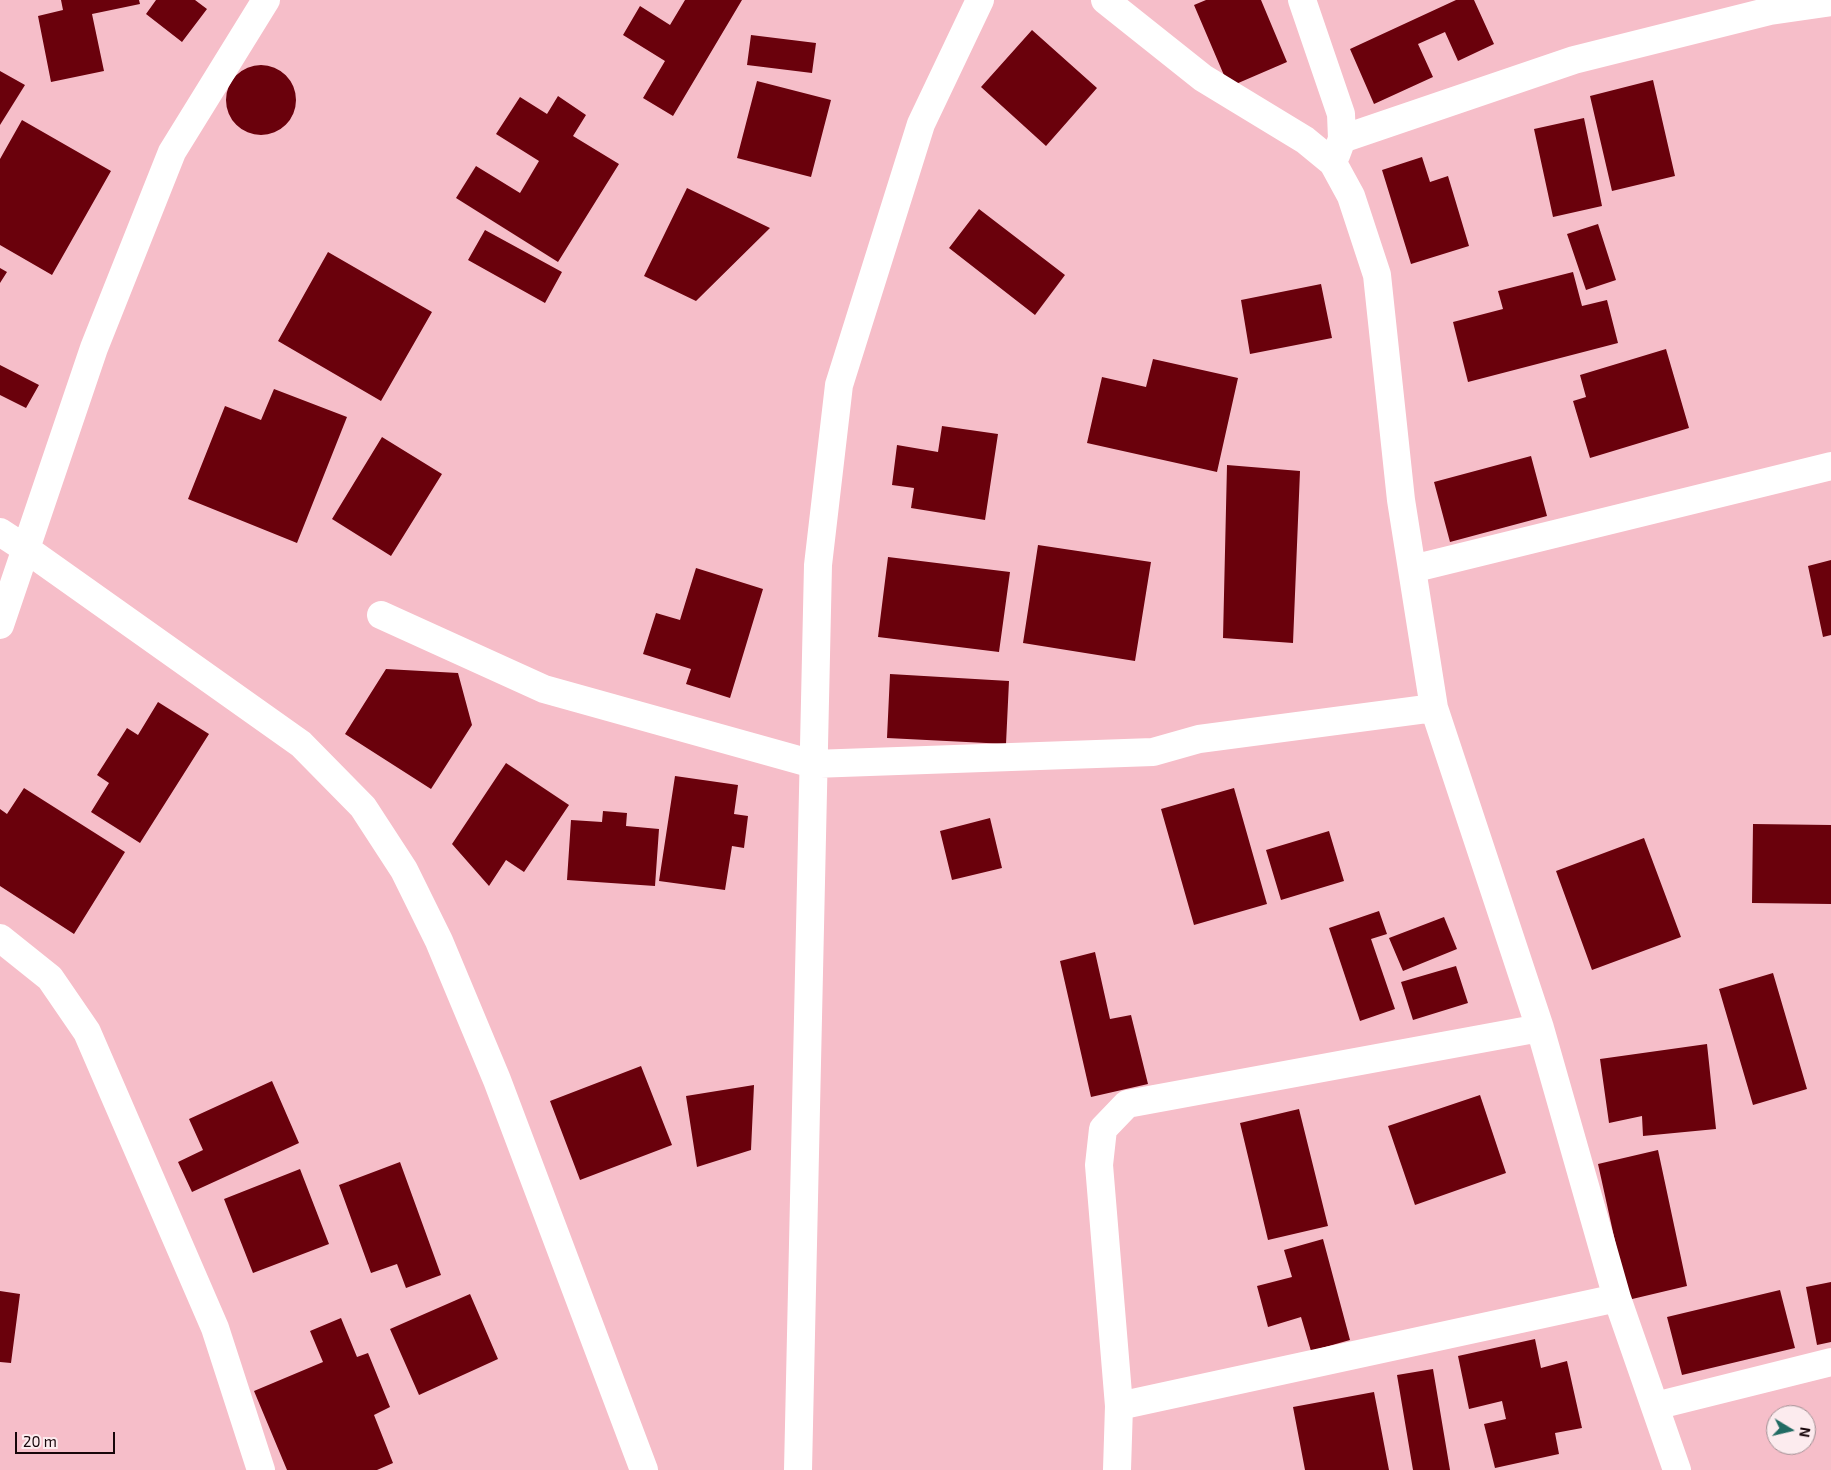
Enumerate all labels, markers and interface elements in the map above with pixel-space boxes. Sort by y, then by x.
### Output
north arrow [1766,1405,1816,1455]
scale bar [18,1422,118,1454]
text: N [1796,1426,1815,1439]
text: 20 m [23,1432,57,1450]

